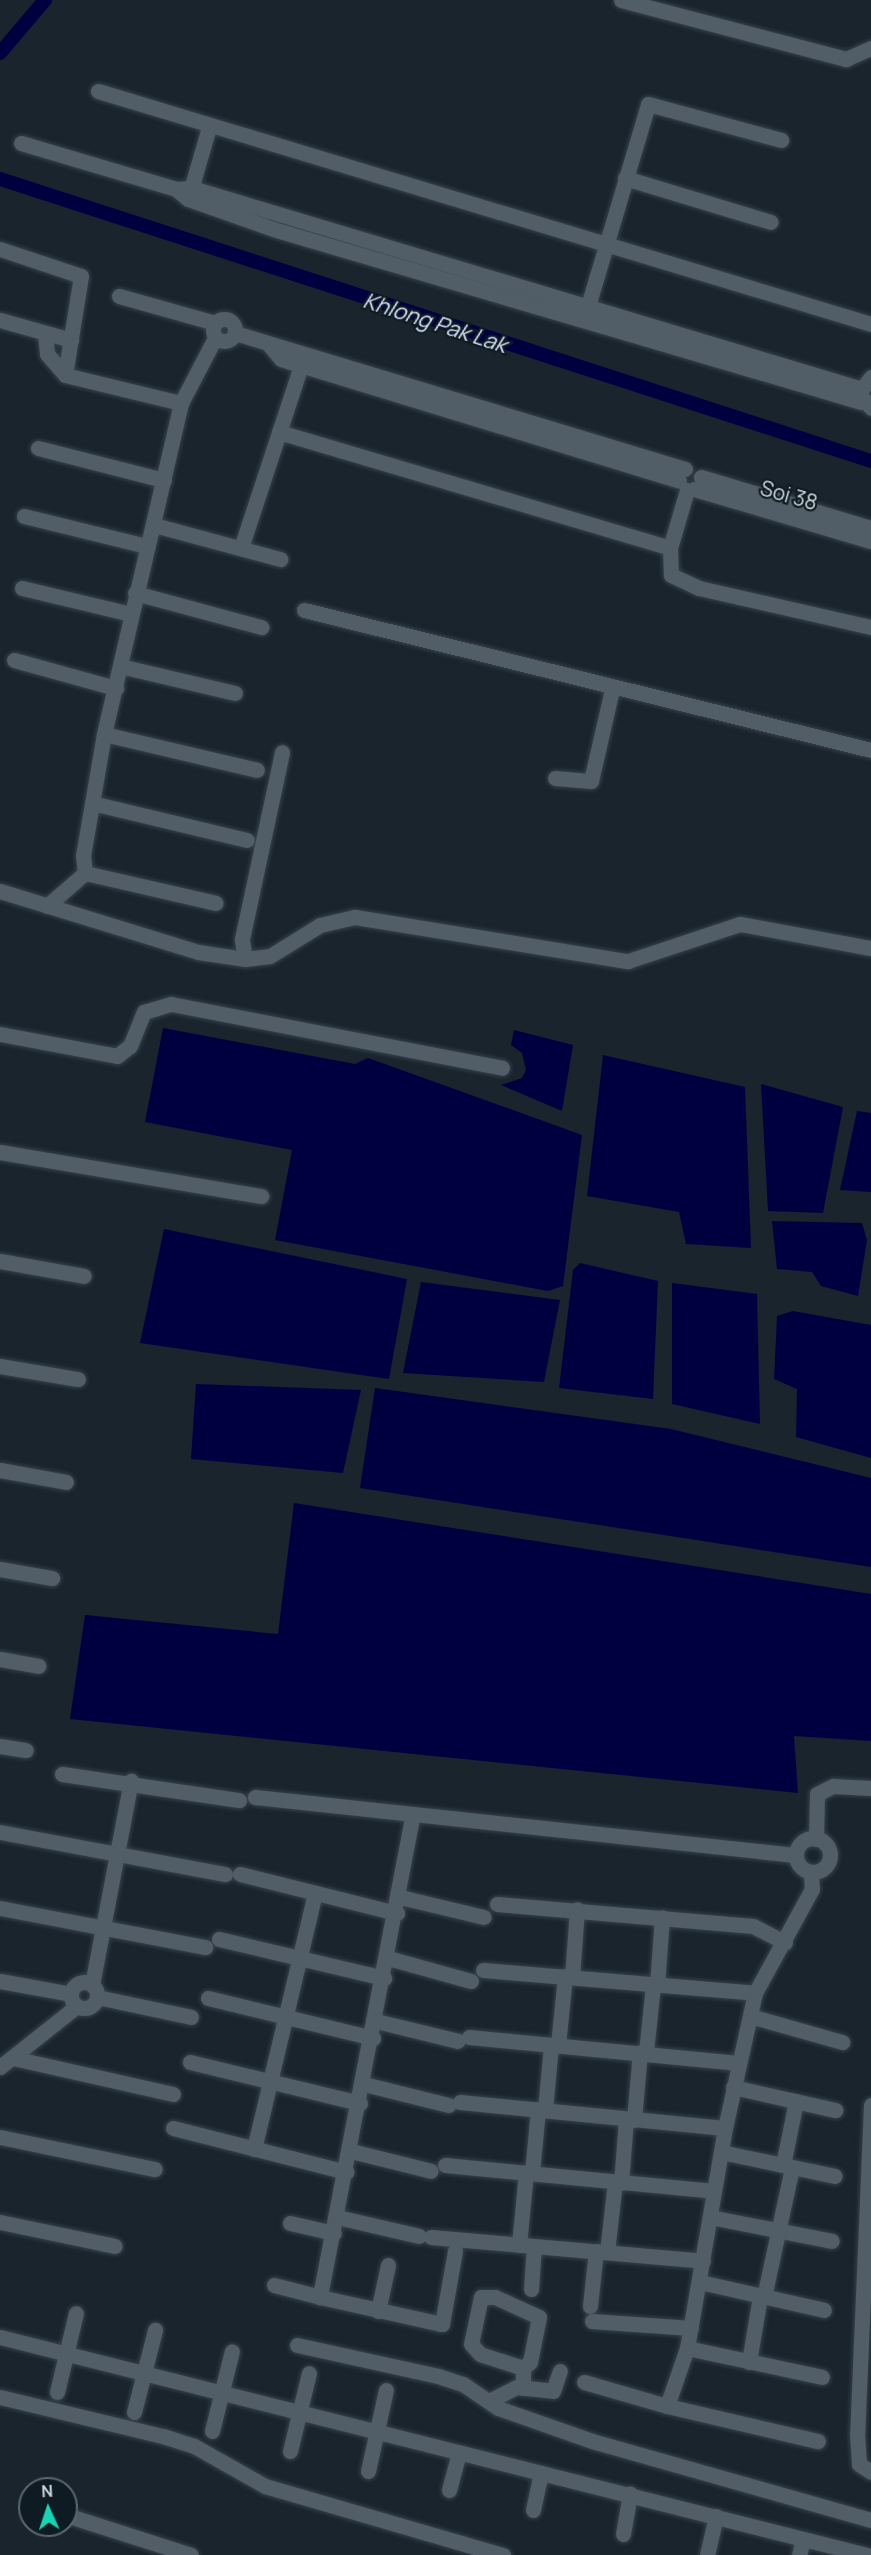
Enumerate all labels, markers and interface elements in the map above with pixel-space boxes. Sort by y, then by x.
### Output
water label: Khlong Pak Lak [360,287,510,359]
street label: Soi 38 [758,475,820,515]
north arrow [18,2477,78,2537]
text: N [41,2480,53,2502]

